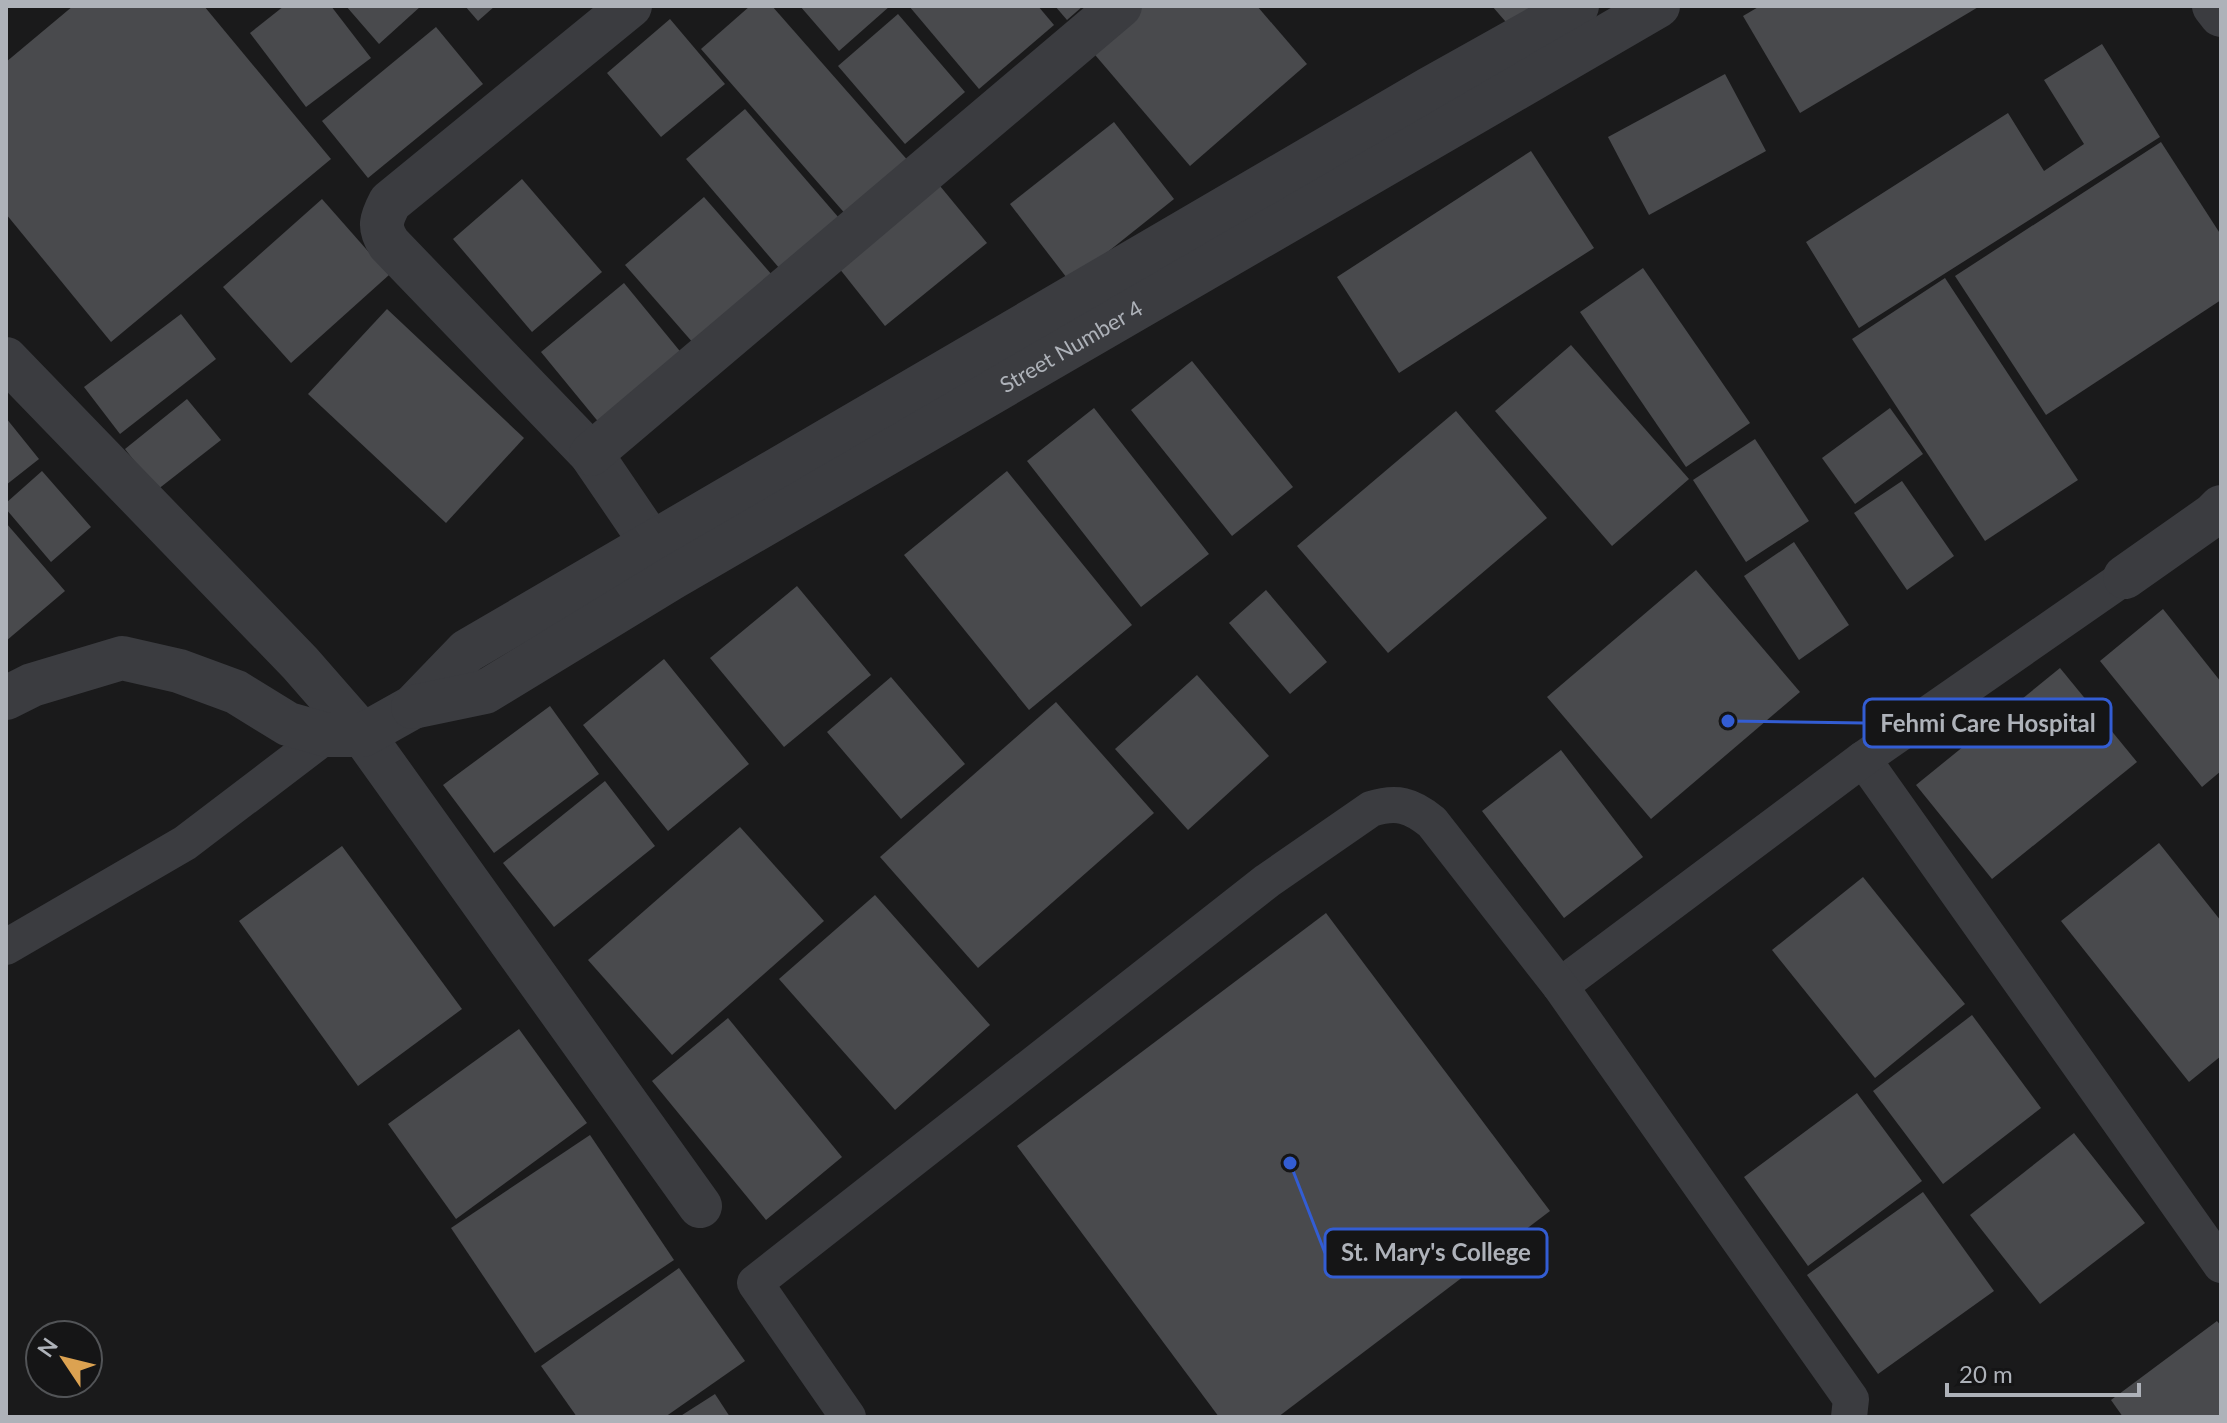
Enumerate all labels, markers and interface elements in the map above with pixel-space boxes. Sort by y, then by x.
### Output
street label: Street Number 4 [995,294,1147,398]
callout: Fehmi Care Hospital [1864,699,2111,747]
text: Fehmi Care Hospital [1880,708,2096,737]
callout: St. Mary's College [1325,1229,1547,1277]
text: St. Mary's College [1341,1237,1531,1266]
north arrow [24,1319,104,1399]
text: N [31,1333,63,1362]
scale bar [1947,1347,2139,1397]
text: 20 m [1959,1359,2013,1388]

